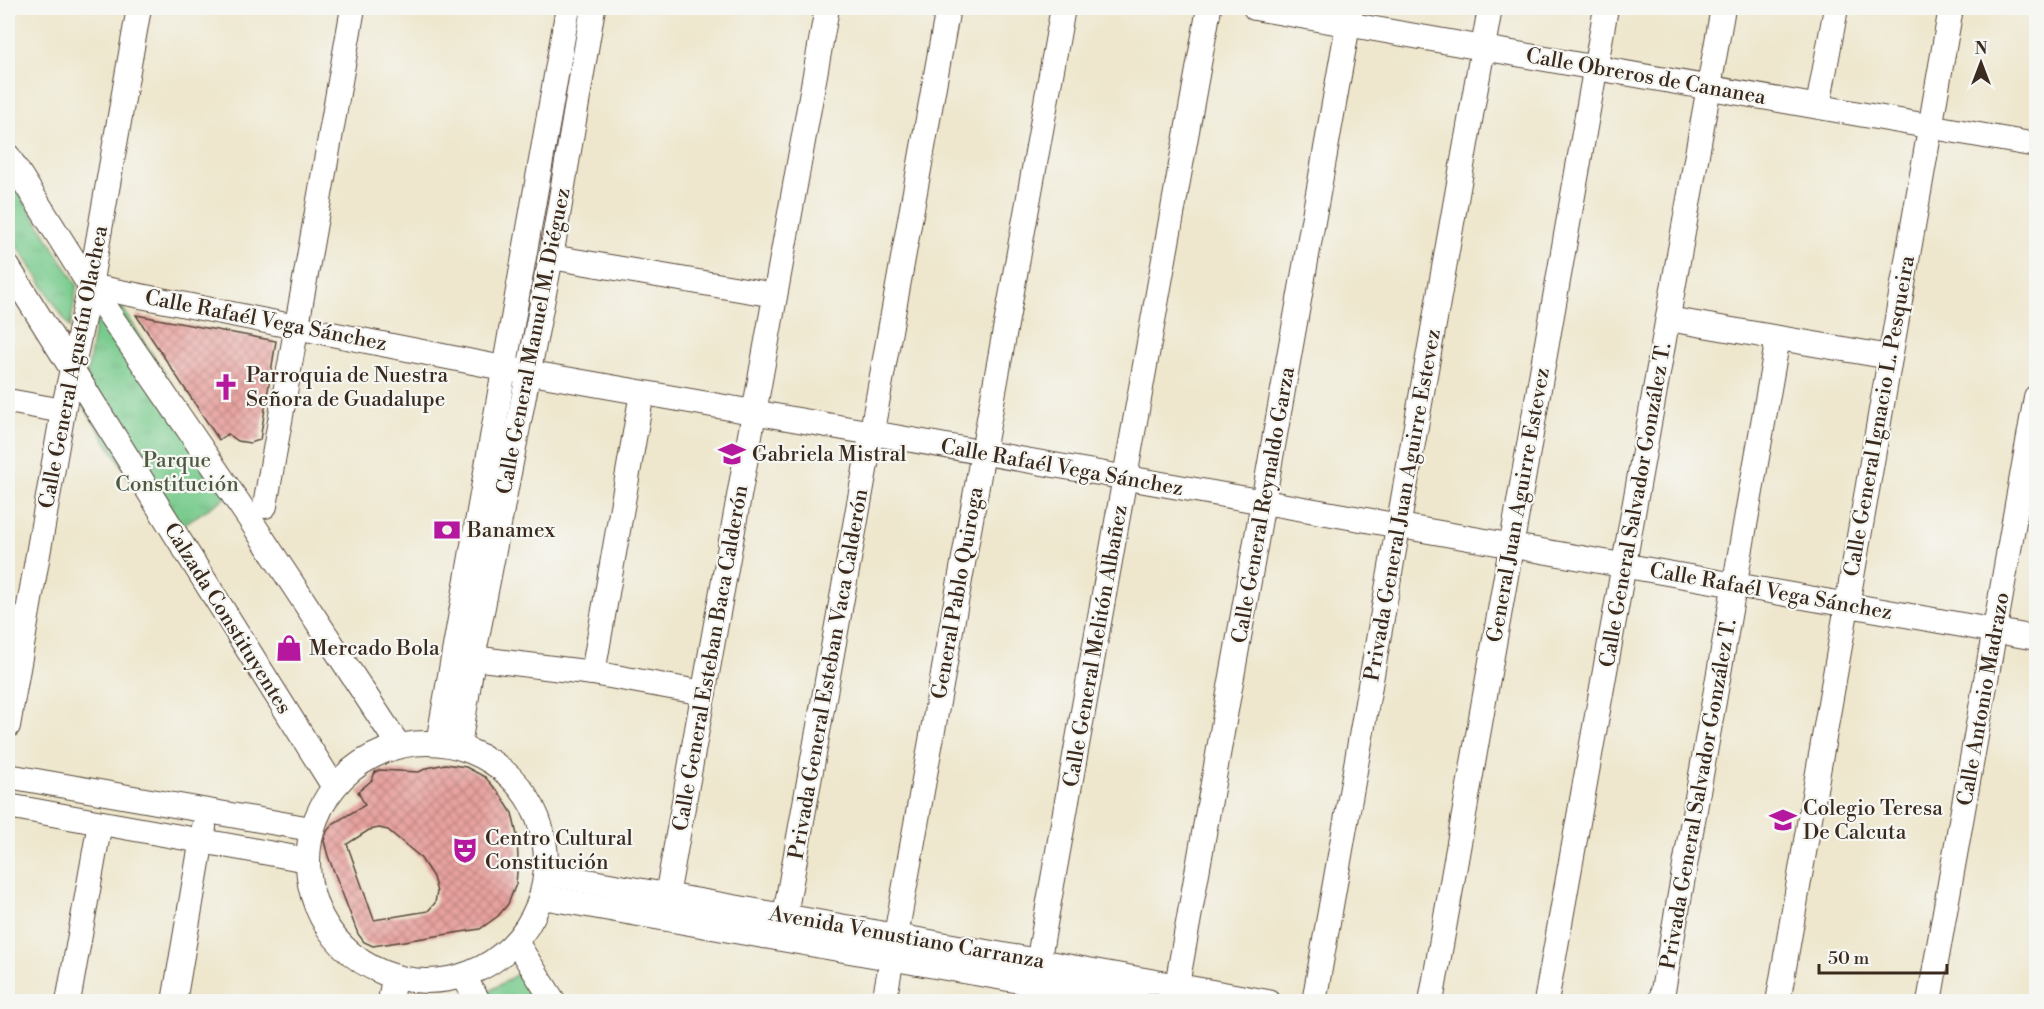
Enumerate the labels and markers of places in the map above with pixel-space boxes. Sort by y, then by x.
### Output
place label: Parroquia de Nuestra Señora de Guadalupe [246,363,448,413]
church icon: Parroquia de Nuestra Señora de Guadalupe [211,372,241,402]
school or university icon: Gabriela Mistral [717,439,747,469]
place label: Gabriela Mistral [752,442,906,468]
bank icon: Banamex [432,515,462,545]
place label: Banamex [466,518,555,544]
shop icon: Mercado Bola [274,633,304,663]
place label: Mercado Bola [309,636,440,662]
place label: Colegio Teresa De Calcuta [1803,796,1943,846]
school or university icon: Colegio Teresa De Calcuta [1768,805,1798,835]
place label: Centro Cultural Constitución [485,826,633,876]
theatre icon: Centro Cultural Constitución [450,835,480,865]

